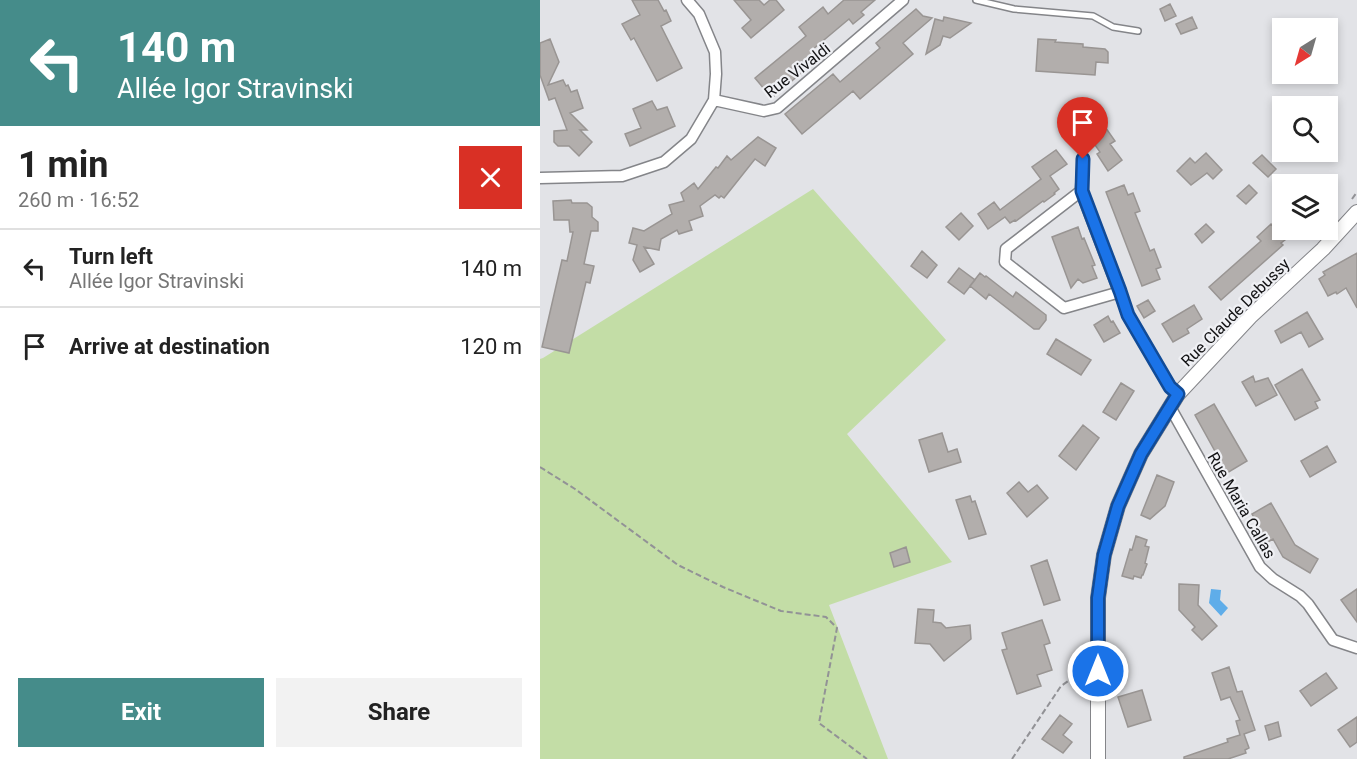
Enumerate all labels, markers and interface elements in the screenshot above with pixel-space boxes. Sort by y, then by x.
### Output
north arrow [1272,18,1338,84]
map controls [1272,18,1338,240]
text: 140 m [117,23,236,72]
icon: left [18,24,96,102]
street label: Rue Vivaldi [761,39,834,102]
text: Allée Igor Stravinski [117,73,354,105]
button: search [1272,96,1338,162]
pin [1057,97,1108,159]
icon: arrive [1066,106,1099,139]
text: 1 min [18,144,109,186]
button: close [459,146,522,209]
button: layers [1272,174,1338,240]
text: 260 m · 16:52 [18,188,139,212]
text: Turn left [69,244,153,269]
icon: left [18,252,51,285]
street label: Rue Claude Debussy [1177,254,1294,370]
text: 140 m [460,256,522,281]
text: Allée Igor Stravinski [69,269,244,293]
icon: arrive [18,330,51,363]
text: Arrive at destination [69,334,270,359]
text: 120 m [460,334,522,359]
street label: Rue Maria Callas [1203,449,1280,562]
position arrow [1066,639,1130,703]
button: Exit [18,678,264,747]
button: Share [276,678,522,747]

